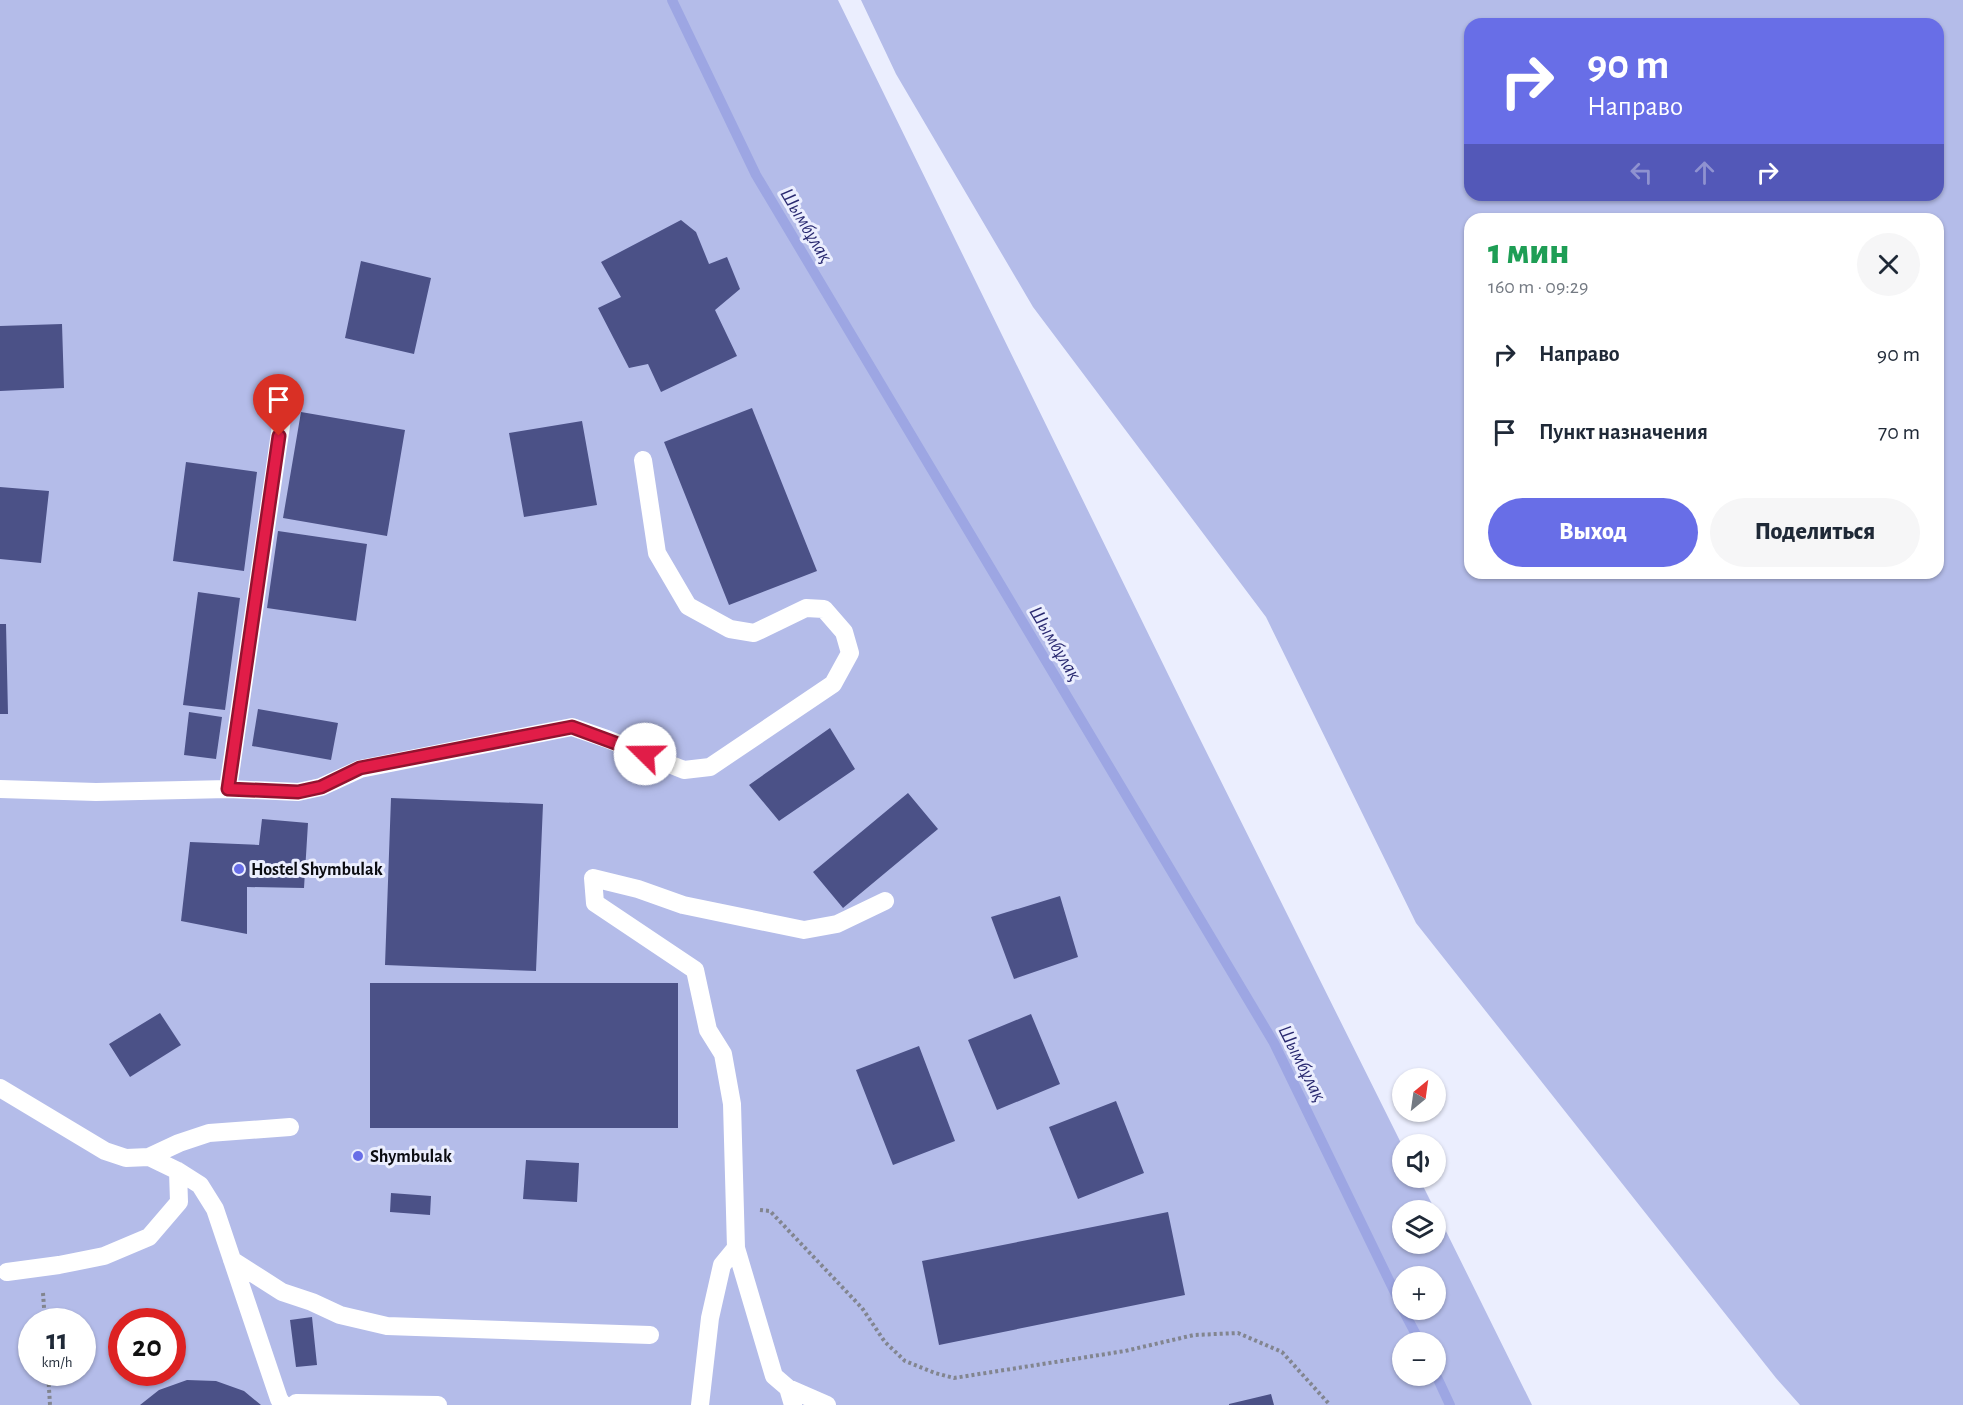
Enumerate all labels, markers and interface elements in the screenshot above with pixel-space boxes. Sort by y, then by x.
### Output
icon: right [1488,42,1566,120]
text: 90 m [1587,44,1669,86]
text: Направо [1587,93,1683,120]
icon: left [1625,156,1658,189]
icon: ahead [1688,156,1721,189]
icon: right [1751,156,1784,189]
water label: Шымбұлақ [775,185,836,267]
button: close [1857,233,1920,296]
text: 1 мин [1488,234,1570,270]
text: 160 m · 09:29 [1488,277,1588,297]
icon: right [1488,338,1521,371]
text: Направо [1539,343,1620,365]
text: 90 m [1877,343,1920,365]
pin [253,374,304,436]
icon: arrive [262,383,295,416]
icon: arrive [1488,416,1521,449]
text: Пункт назначения [1539,421,1708,443]
text: 70 m [1878,421,1920,443]
button: Выход [1488,498,1698,567]
button: Поделиться [1710,498,1920,567]
water label: Шымбұлақ [1024,603,1085,685]
position arrow [613,722,677,786]
place label: Hostel Shymbulak [251,861,383,879]
marker: Hostel Shymbulak [232,862,246,876]
water label: Шымбұлақ [1273,1022,1330,1105]
north arrow [1392,1068,1446,1122]
map controls [1392,1068,1446,1386]
button: sound [1392,1134,1446,1188]
place label: Shymbulak [370,1148,452,1166]
marker: Shymbulak [351,1149,365,1163]
button: layers [1392,1200,1446,1254]
button: + [1392,1266,1446,1320]
speed limit sign: 20 [108,1308,186,1386]
text: 11 [46,1325,68,1355]
button: − [1392,1332,1446,1386]
text: km/h [42,1355,72,1370]

